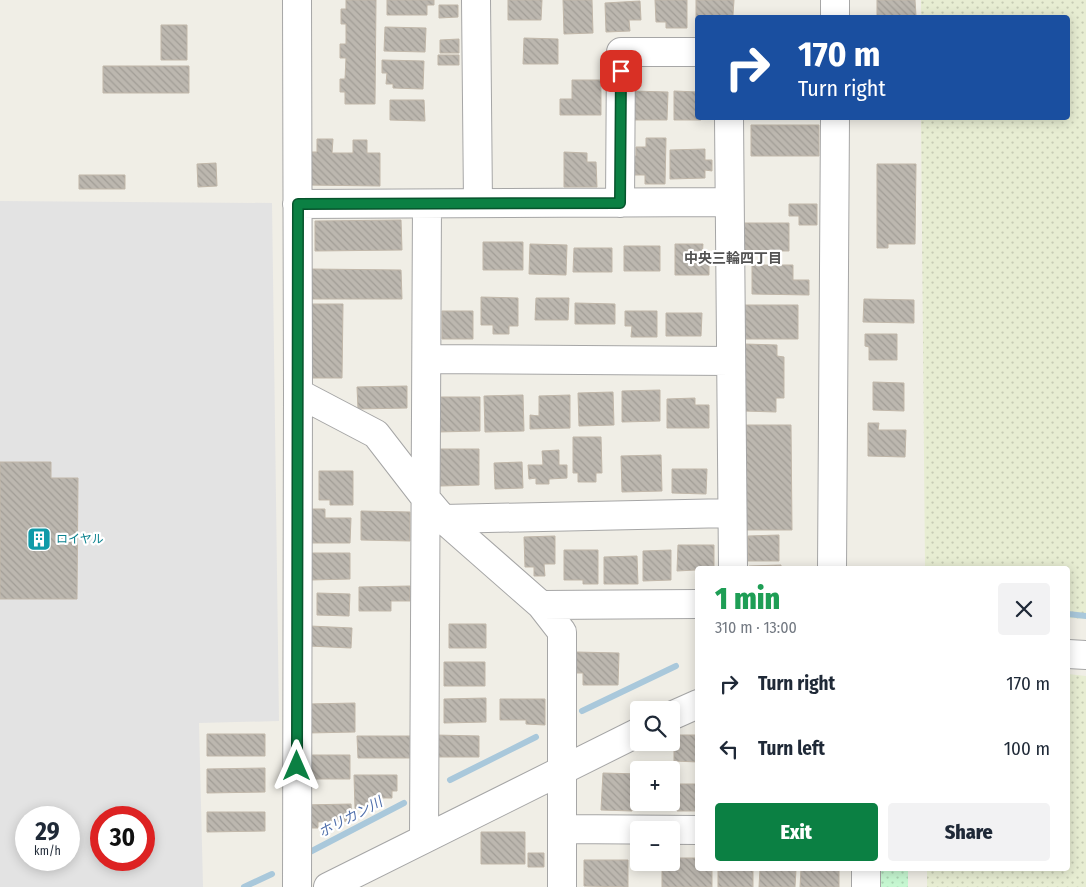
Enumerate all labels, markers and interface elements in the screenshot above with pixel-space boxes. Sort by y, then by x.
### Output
text: 170 m [798,33,881,75]
icon: right [715,35,780,100]
pin [600,50,642,92]
icon: arrive [607,57,635,85]
text: Turn right [798,75,886,102]
district label: 中央三輪四丁目 [684,250,782,267]
building icon: ロイヤル [26,526,52,552]
place label: ロイヤル [56,532,104,546]
text: 1 min [715,581,780,617]
button: close [998,583,1050,635]
text: 310 m · 13:00 [715,618,797,637]
icon: right [715,670,743,698]
text: Turn right [758,672,835,695]
text: 170 m [1006,672,1050,695]
map controls [630,701,680,871]
button: search [630,701,680,751]
icon: left [715,735,743,763]
text: Turn left [758,737,825,760]
text: 100 m [1004,737,1050,760]
position arrow [270,739,322,791]
button: + [630,761,680,811]
water label: ホリカン川 [315,793,387,841]
button: Exit [715,803,878,861]
button: Share [888,803,1050,861]
speed limit sign: 30 [90,806,155,871]
text: 29 [35,817,60,847]
button: − [630,821,680,871]
text: km/h [34,844,61,858]

